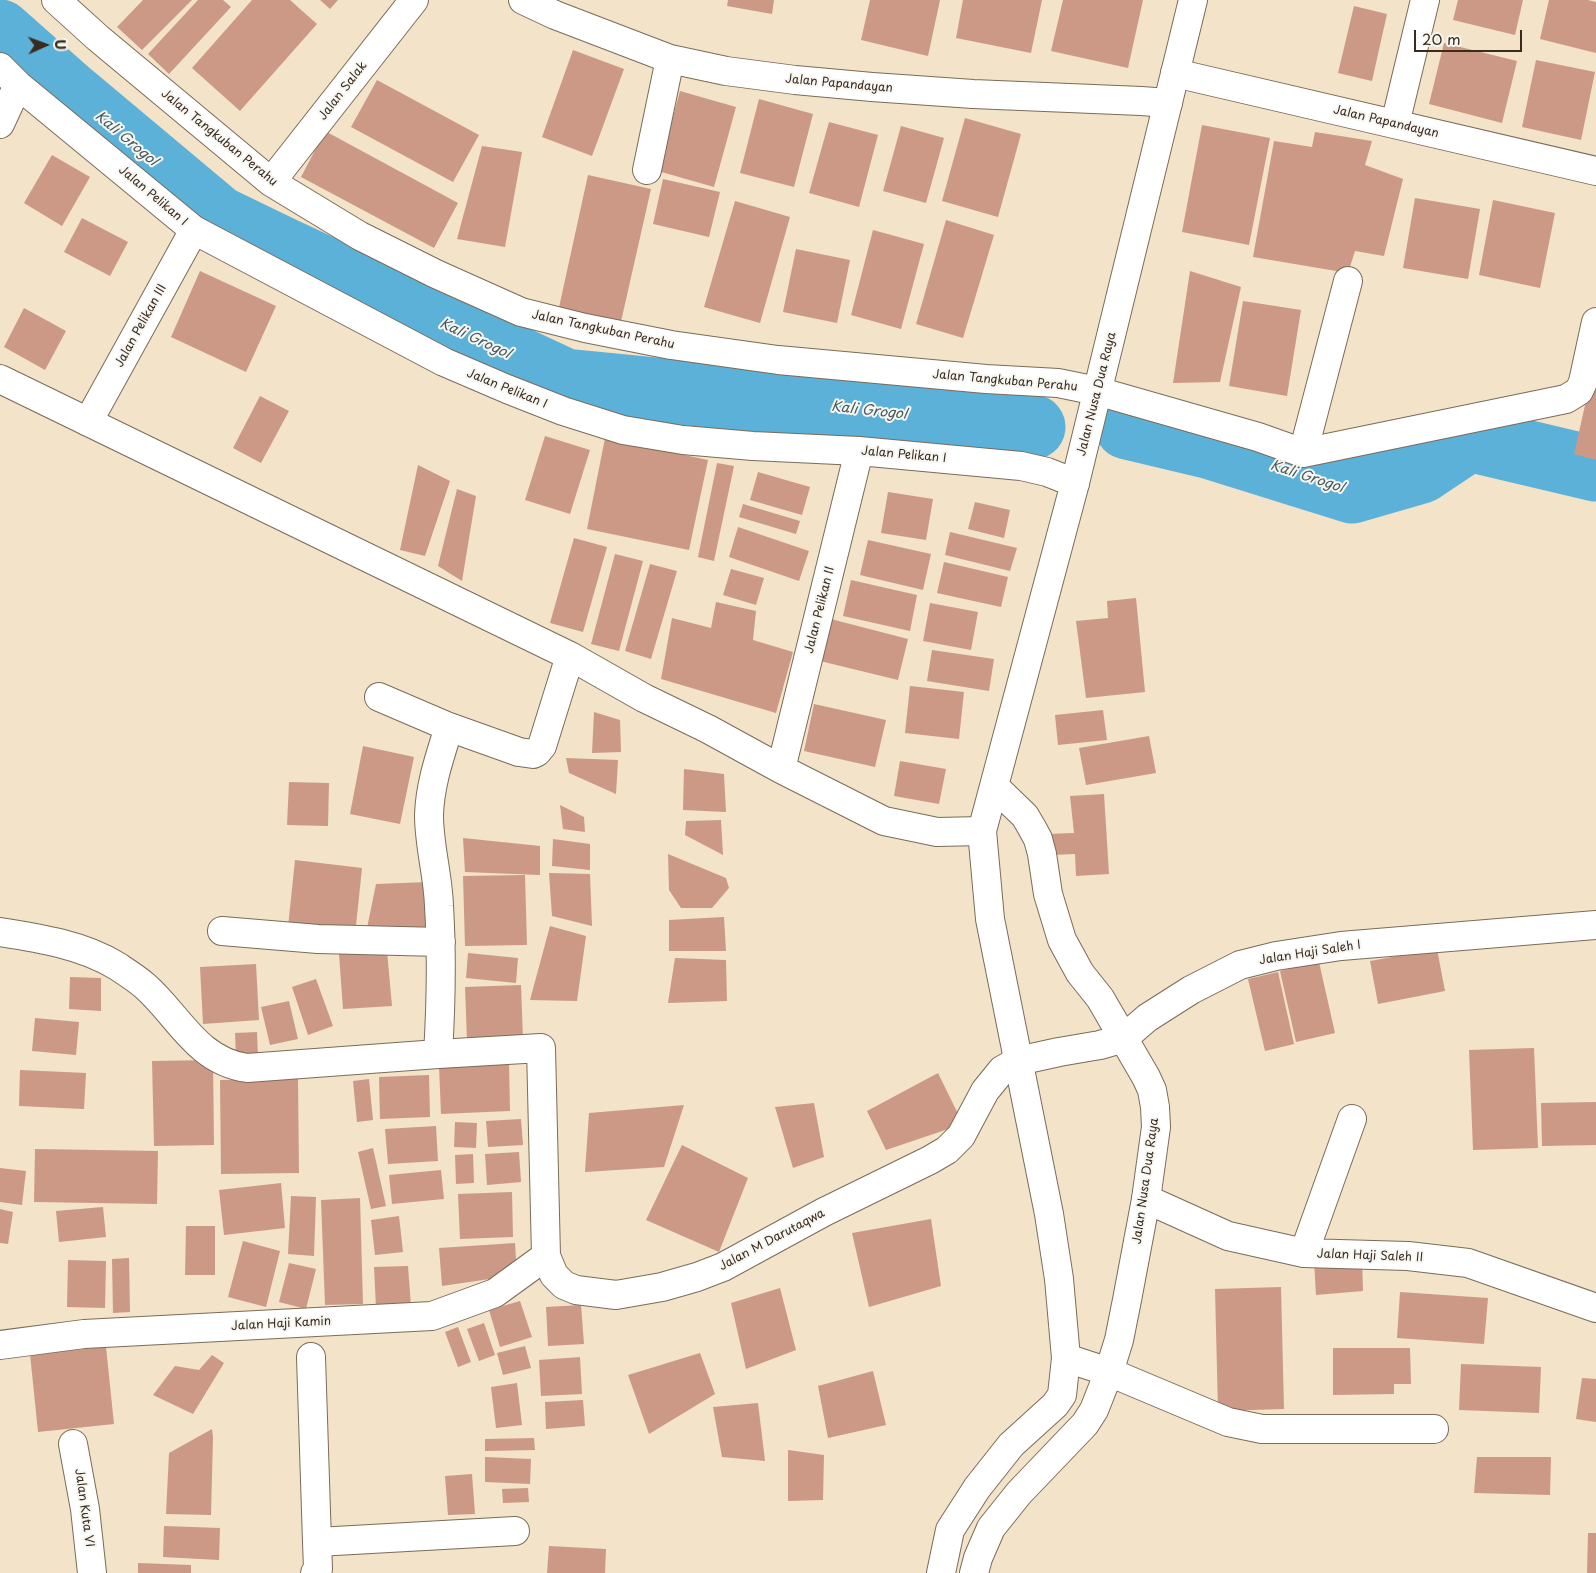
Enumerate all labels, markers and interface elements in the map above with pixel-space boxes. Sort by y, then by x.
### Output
north arrow [20,20,70,70]
scale bar [1416,20,1524,52]
text: 20 m [1422,27,1461,50]
text: U [50,39,71,50]
street label: Jalan Salak [316,59,370,123]
street label: Jalan Papandayan [785,72,893,96]
street label: Jalan Tangkuban Perahu [158,87,280,189]
street label: Jalan Papandayan [1332,103,1440,141]
water label: Kali Grogol [91,108,161,170]
street label: Jalan Pelikan I [116,163,190,229]
street label: Jalan Pelikan III [112,282,170,370]
street label: Jalan Tangkuban Perahu [530,308,676,352]
water label: Kali Grogol [437,315,513,363]
street label: Jalan Nusa Dua Raya [1075,331,1119,457]
street label: Jalan Pelikan I [465,366,549,412]
street label: Jalan Tangkuban Perahu [932,367,1078,395]
water label: Kali Grogol [830,399,908,423]
street label: Jalan Pelikan I [861,444,947,466]
water label: Kali Grogol [1268,457,1346,497]
street label: Jalan Pelikan II [802,565,838,655]
street label: Jalan Haji Saleh I [1258,938,1362,968]
street label: Jalan Nusa Dua Raya [1130,1117,1162,1245]
street label: Jalan M Darutaqwa [717,1206,827,1274]
street label: Jalan Haji Saleh II [1317,1247,1423,1265]
street label: Jalan Haji Kamin [231,1314,331,1334]
street label: Jalan Kuta VI [71,1468,97,1548]

